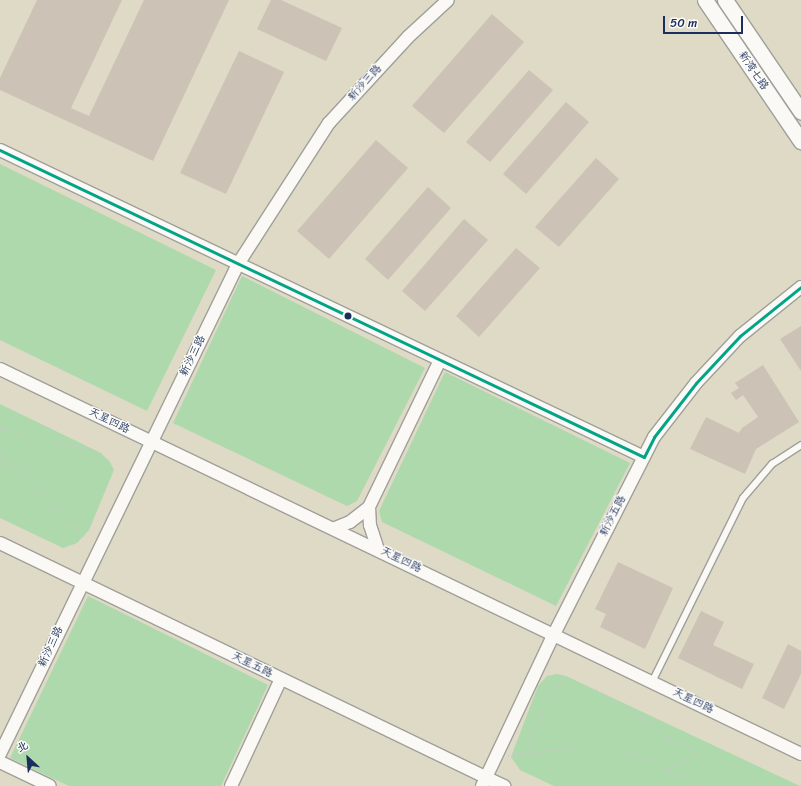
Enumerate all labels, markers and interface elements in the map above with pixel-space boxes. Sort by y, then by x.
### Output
scale bar [665,8,745,34]
text: 50 m [670,12,697,34]
street label: 新湾七路 [735,49,771,93]
street label: 新沙三路 [345,62,385,104]
unlabelled marker [343,311,353,321]
street label: 新沙三路 [177,333,209,379]
street label: 天星四路 [86,405,132,437]
street label: 新沙五路 [597,493,629,539]
street label: 天星四路 [378,544,424,576]
street label: 新沙三路 [36,624,66,670]
street label: 天星五路 [229,649,275,681]
street label: 天星四路 [670,685,716,717]
text: 北 [13,736,32,758]
north arrow [8,738,48,778]

